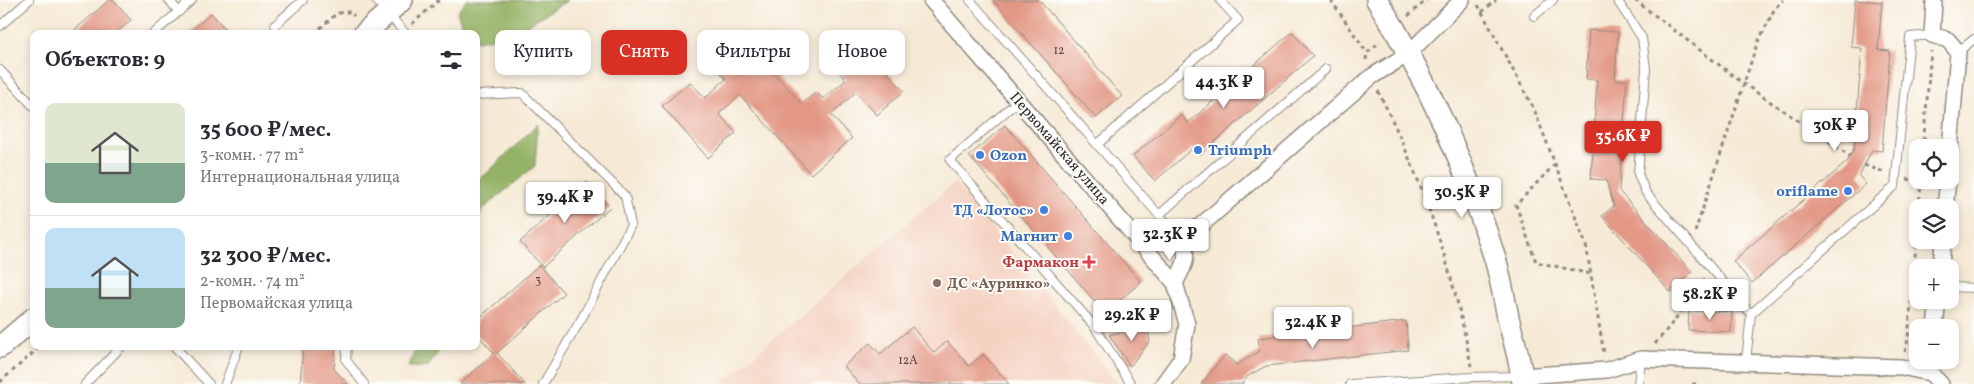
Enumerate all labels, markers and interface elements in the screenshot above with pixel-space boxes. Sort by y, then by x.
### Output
chip: Купить [495,30,591,75]
chip: Снять [601,30,687,75]
chip: Фильтры [697,30,809,75]
chip: Новое [819,30,905,75]
house number: 12 [1053,43,1065,59]
text: Объектов: 9 [45,46,165,75]
icon: filters [437,46,465,74]
pin: 44.3K ₽ [1178,66,1270,109]
text: 44.3K ₽ [1195,72,1253,94]
street label: Первомайская улица [1004,88,1114,210]
pin: 30K ₽ [1800,110,1870,152]
text: 30K ₽ [1813,115,1857,137]
text: 35 600 ₽/мес. [200,116,331,145]
pin: 35.6K ₽ [1577,120,1669,163]
icon: home [85,123,145,183]
text: 35.6K ₽ [1596,126,1650,148]
map controls [1909,139,1959,369]
button: locate [1909,139,1959,189]
place label: Triumph [1208,141,1272,162]
marker: Triumph [1192,144,1204,156]
text: 3-комн. · 77 m² [200,145,304,167]
place label: Ozon [990,146,1027,167]
marker: Ozon [974,149,986,161]
text: Интернациональная улица [200,167,400,189]
pin: 30.5K ₽ [1416,176,1508,219]
pin: 39.4K ₽ [519,182,611,224]
text: 30.5K ₽ [1434,182,1490,204]
place label: oriflame [1776,182,1838,203]
marker: oriflame [1842,185,1854,197]
text: 39.4K ₽ [537,187,593,209]
button: layers [1909,199,1959,249]
place label: ТД «Лотос» [953,201,1034,222]
marker: ТД «Лотос» [1038,204,1050,216]
pin: 32.3K ₽ [1124,218,1216,261]
text: 32.3K ₽ [1143,224,1197,246]
place label: Магнит [1001,227,1059,248]
marker: Магнит [1062,230,1074,242]
text: 32 300 ₽/мес. [200,242,331,271]
icon: home [85,248,145,308]
place label: Фармакон [1002,253,1079,274]
marker: Фармакон [1083,256,1095,268]
button: + [1909,259,1959,309]
text: 2-комн. · 74 m² [200,271,305,293]
house number: 3 [535,273,541,289]
place label: ДС «Ауринко» [947,274,1050,295]
marker: ДС «Ауринко» [931,277,943,289]
pin: 58.2K ₽ [1664,278,1756,321]
text: 58.2K ₽ [1683,284,1737,306]
text: Первомайская улица [200,293,353,315]
pin: 29.2K ₽ [1086,300,1178,342]
text: 29.2K ₽ [1104,305,1160,327]
pin: 32.4K ₽ [1267,306,1359,349]
text: 32.4K ₽ [1285,312,1341,334]
button: − [1909,319,1959,369]
house number: 12А [898,353,918,369]

